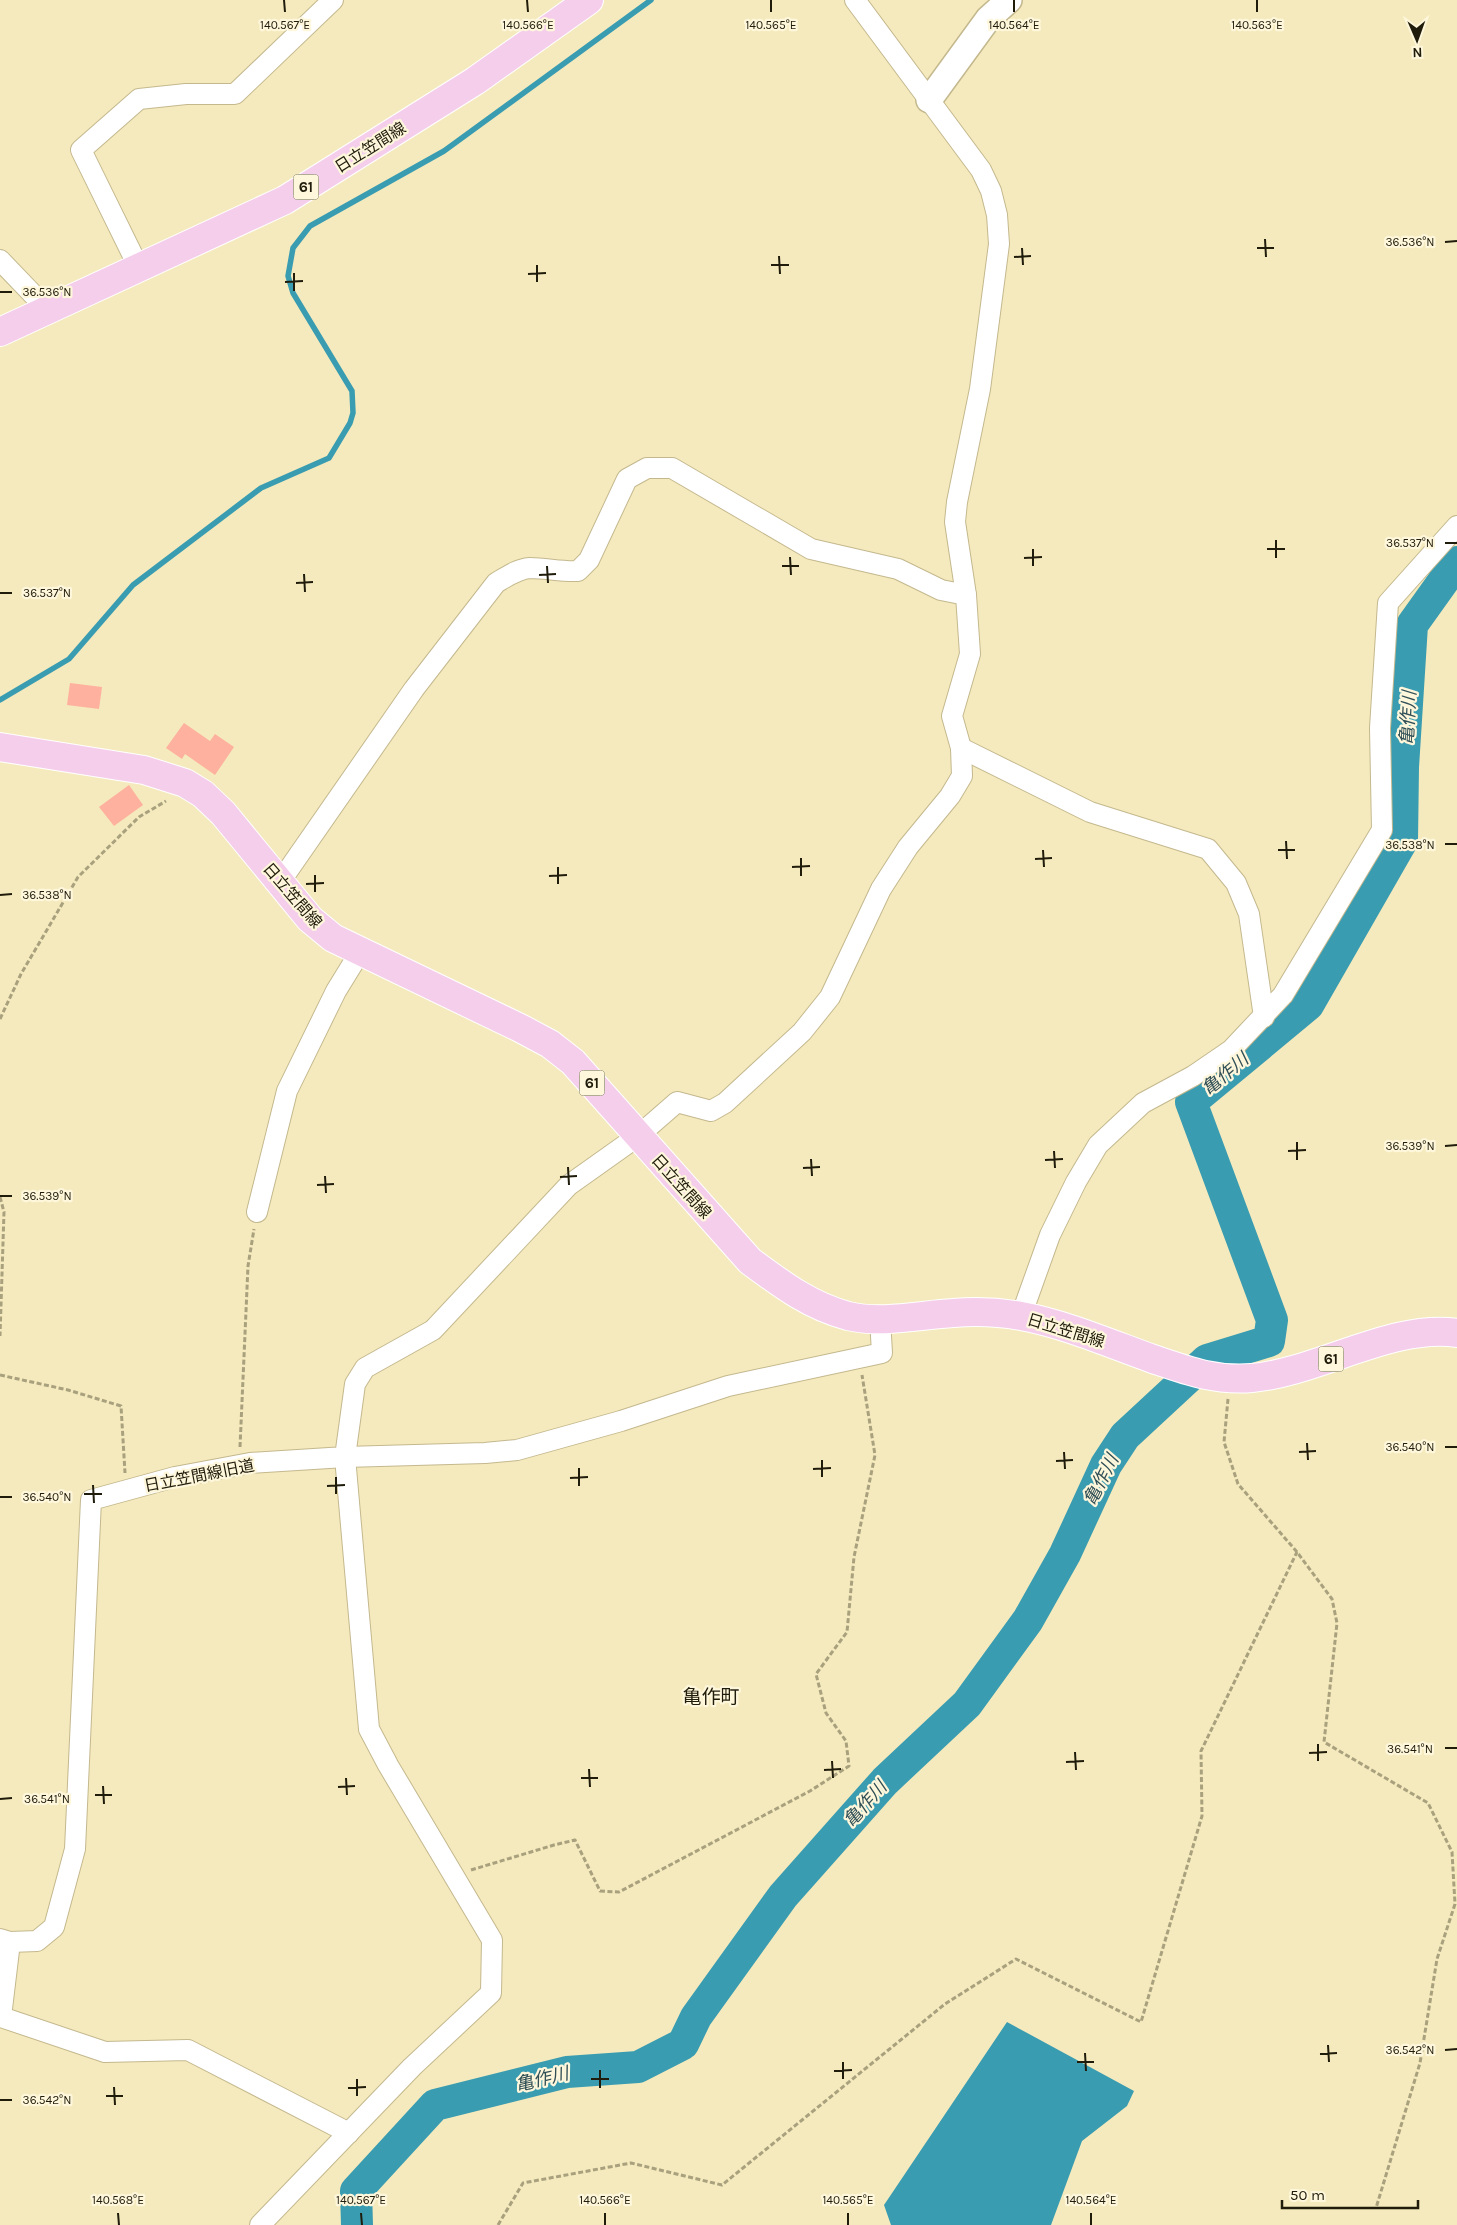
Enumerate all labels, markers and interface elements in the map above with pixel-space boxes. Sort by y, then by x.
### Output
north arrow [1392,15,1442,65]
text: 140.567°E [260,18,310,32]
text: 140.566°E [502,18,554,32]
text: 140.565°E [745,18,797,32]
text: 140.564°E [988,18,1040,32]
text: 140.563°E [1231,18,1283,32]
text: N [1412,44,1423,61]
street label: 日立笠間線 [331,118,409,177]
road number: 61 [294,174,318,200]
text: 36.536°N [1385,235,1435,249]
text: 36.536°N [22,285,72,299]
text: 36.537°N [1386,536,1434,550]
text: 36.537°N [23,586,71,600]
water label: 亀作川 [1396,688,1421,746]
text: 36.538°N [1385,838,1435,852]
street label: 日立笠間線 [259,859,326,932]
text: 36.538°N [22,888,72,902]
water label: 亀作川 [1197,1047,1254,1100]
road number: 61 [580,1070,604,1096]
text: 36.539°N [1385,1139,1435,1153]
street label: 日立笠間線 [648,1150,715,1222]
text: 36.539°N [22,1189,72,1203]
street label: 日立笠間線 [1025,1310,1107,1351]
road number: 61 [1318,1346,1344,1372]
text: 36.540°N [1386,1440,1435,1454]
water label: 亀作川 [1079,1449,1124,1509]
street label: 日立笠間線旧道 [142,1455,256,1496]
text: 36.540°N [23,1490,72,1504]
district label: 亀作町 [682,1686,740,1708]
text: 36.541°N [1387,1742,1433,1756]
water label: 亀作川 [839,1775,893,1831]
text: 36.541°N [24,1792,70,1806]
text: 36.542°N [1386,2043,1434,2057]
water label: 亀作川 [513,2062,573,2096]
text: 36.542°N [23,2093,71,2107]
scale bar [1282,2178,1418,2210]
text: 50 m [1290,2186,1325,2204]
text: 140.568°E [92,2193,144,2207]
text: 140.567°E [336,2193,386,2207]
text: 140.566°E [579,2193,631,2207]
text: 140.565°E [822,2193,874,2207]
text: 140.564°E [1065,2193,1117,2207]

